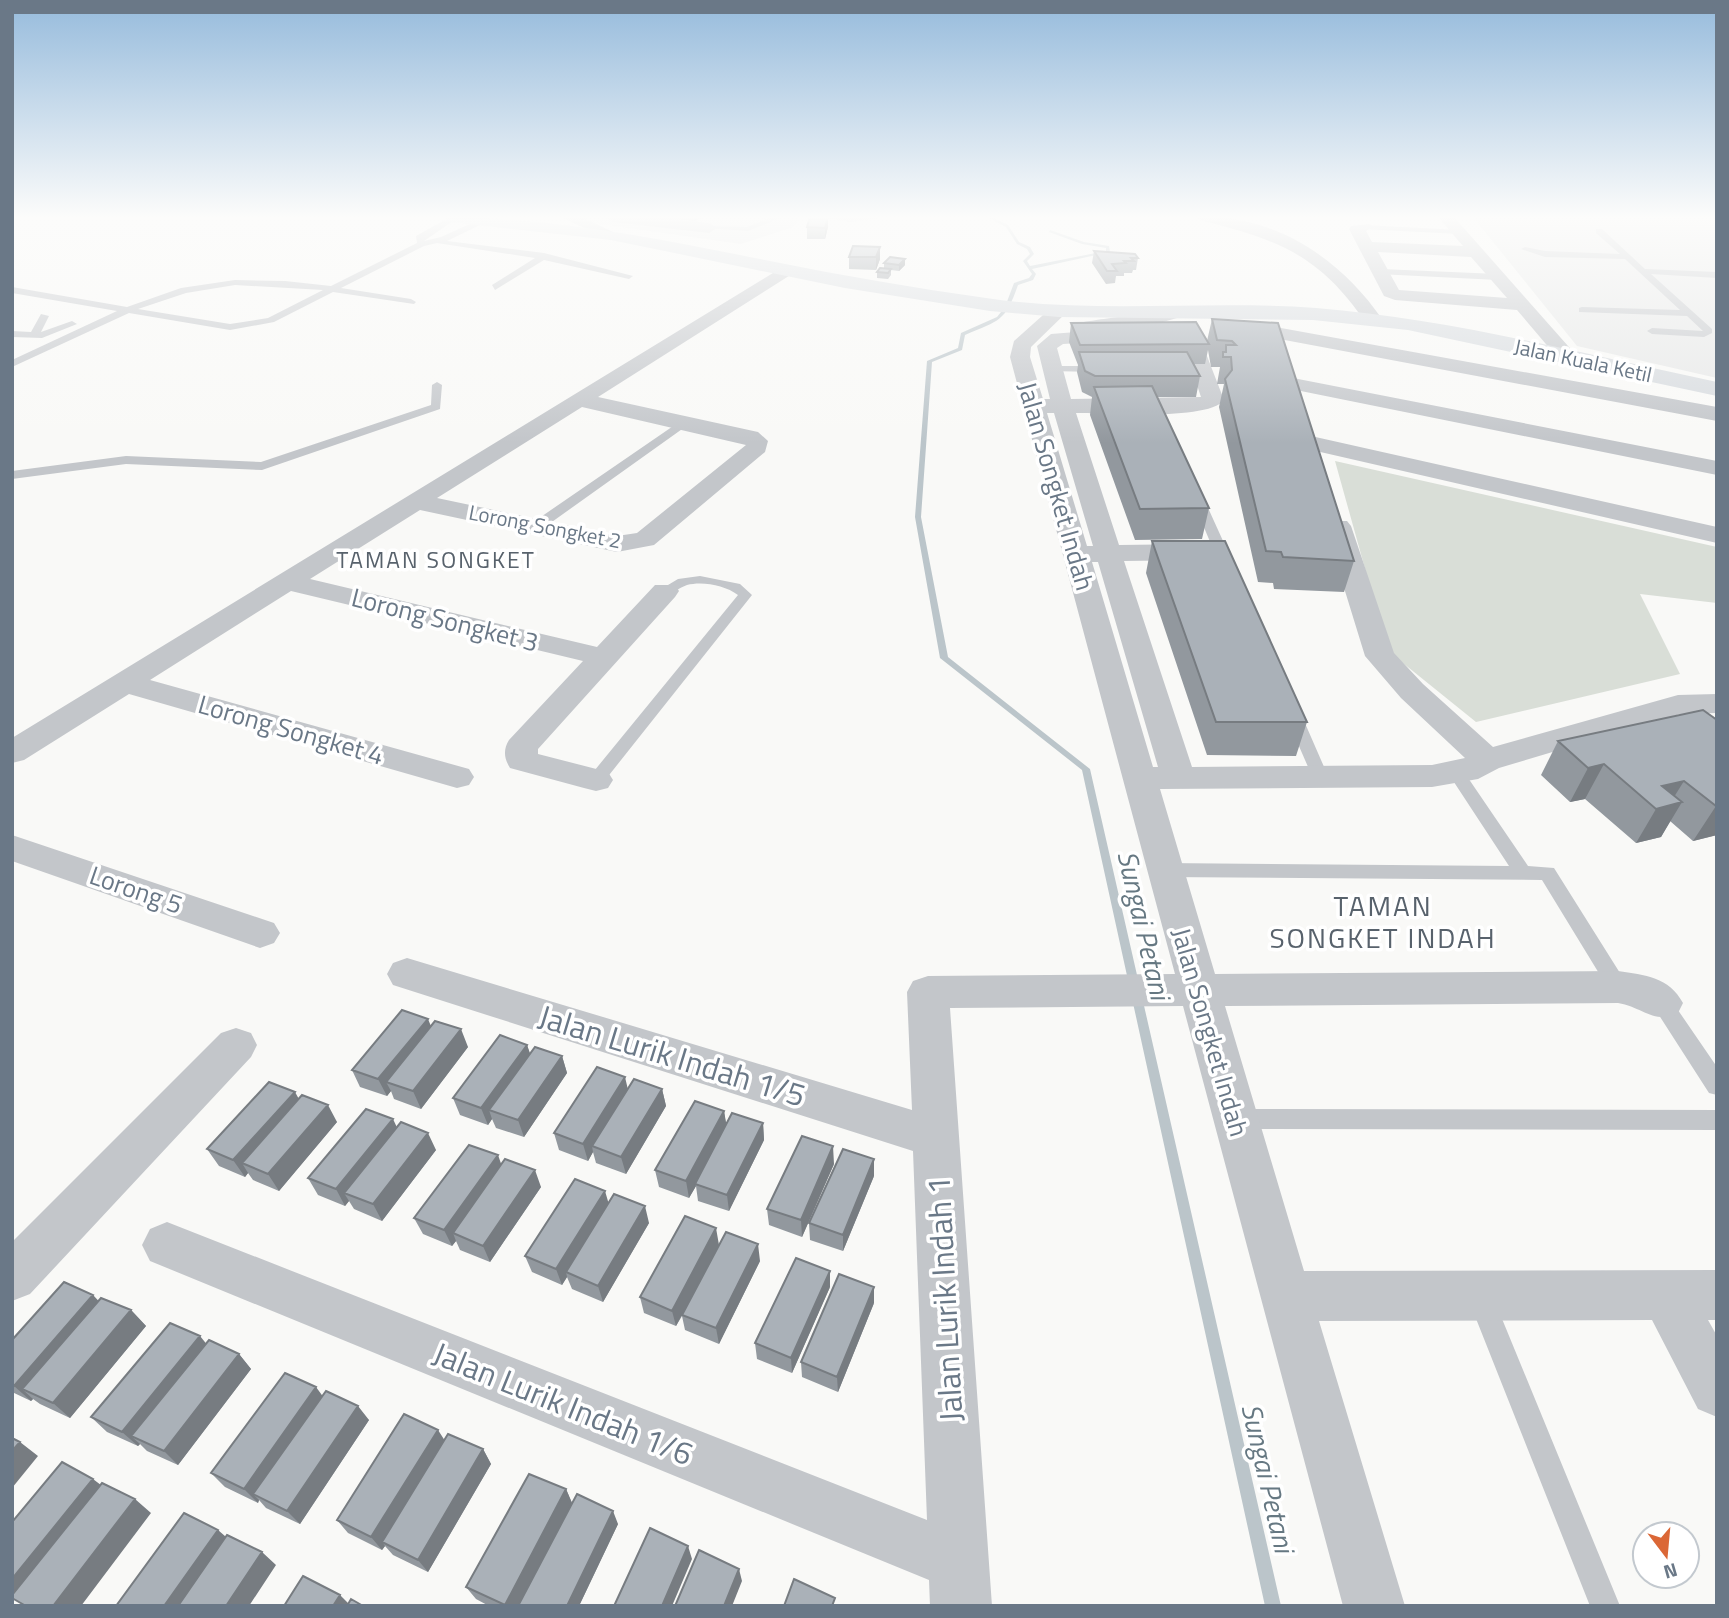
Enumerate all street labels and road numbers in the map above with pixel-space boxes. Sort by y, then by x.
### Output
street label: Jalan Kuala Ketil [1511,330,1655,390]
street label: Jalan Songket Indah [1008,377,1105,595]
street label: Lorong Songket 2 [466,496,624,556]
street label: Lorong Songket 3 [348,577,543,662]
street label: Lorong Songket 4 [194,684,388,775]
street label: Lorong 5 [84,855,188,924]
street label: Jalan Songket Indah [1162,923,1259,1141]
street label: Jalan Lurik Indah 1/5 [533,992,812,1118]
street label: Jalan Lurik Indah 1 [914,1175,974,1423]
street label: Jalan Lurik Indah 1/6 [426,1329,701,1477]

